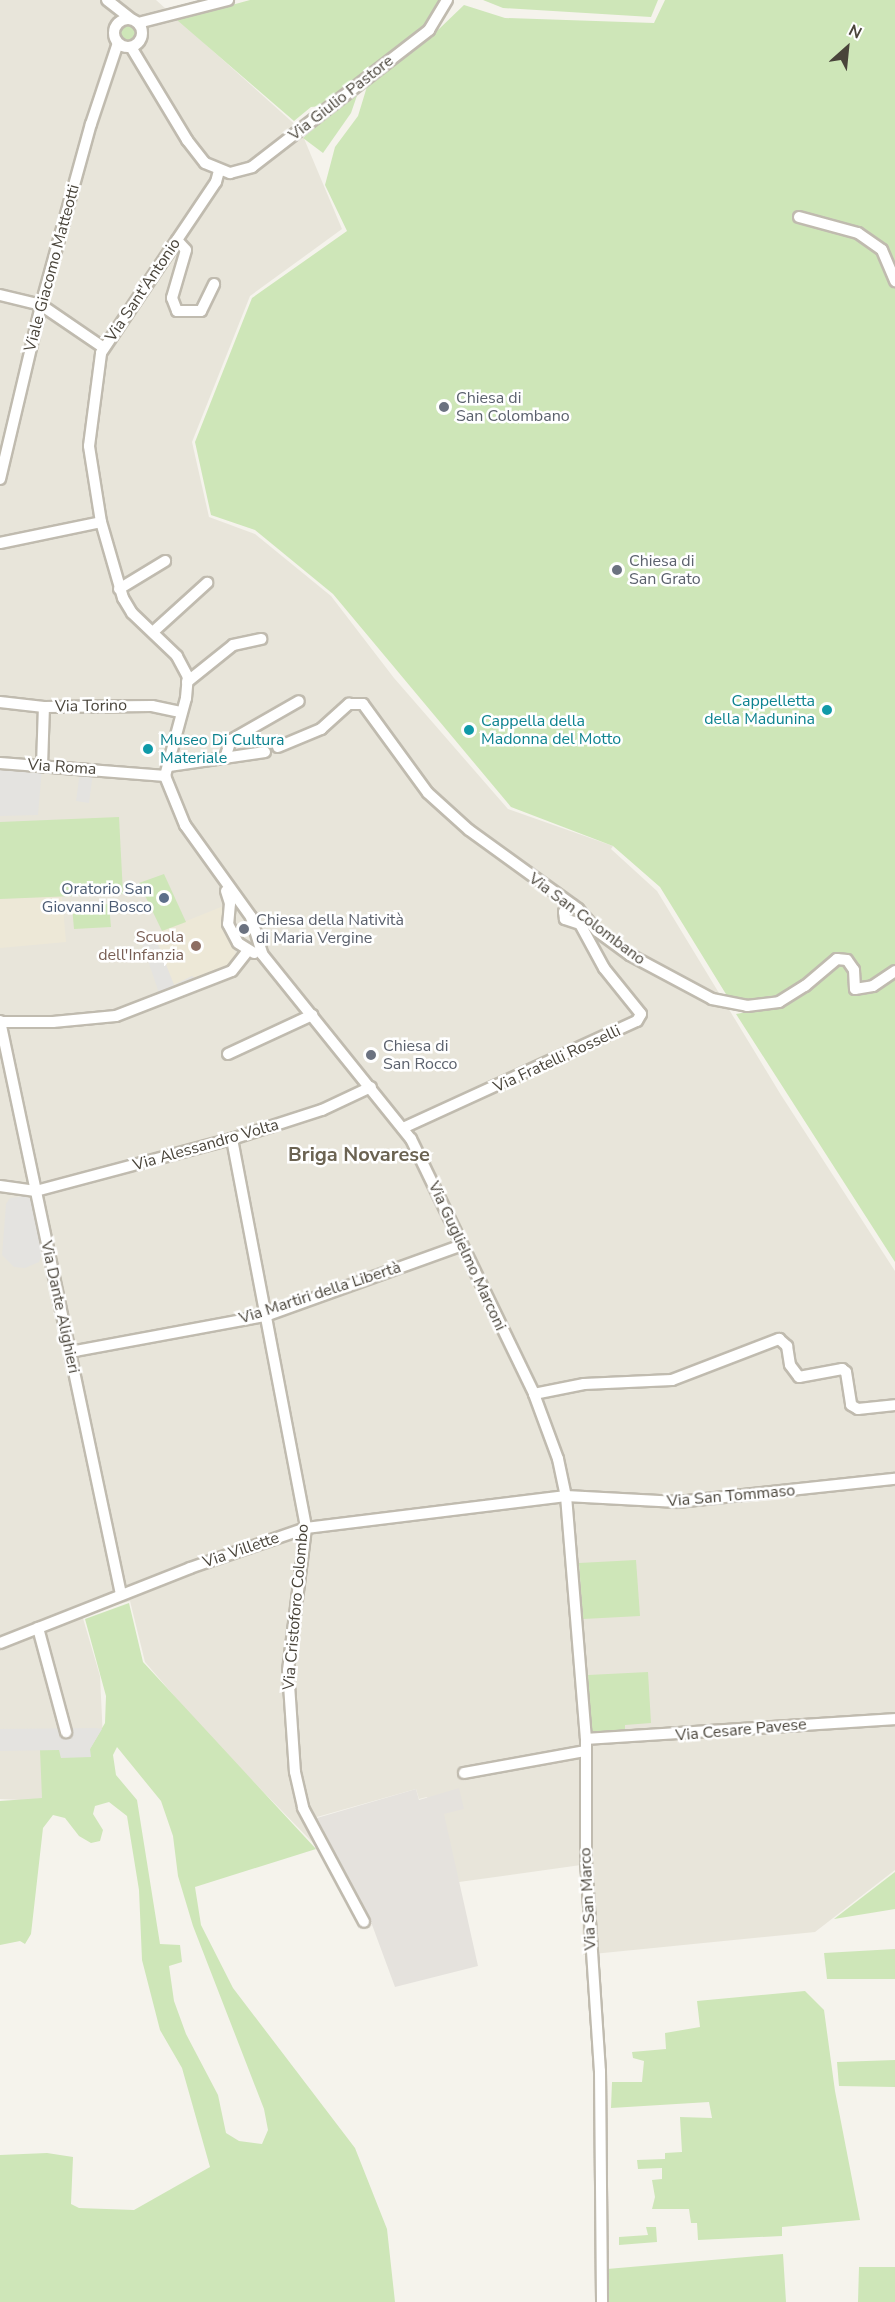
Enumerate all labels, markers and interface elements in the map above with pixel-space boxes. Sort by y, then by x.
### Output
north arrow [817,18,877,78]
text: N [845,19,865,44]
street label: Via Giulio Pastore [285,51,397,145]
street label: Viale Giacomo Matteotti [20,182,84,354]
street label: Via Sant'Antonio [101,235,185,345]
place label: Chiesa di San Colombano [456,388,570,426]
marker: Chiesa di San Colombano [437,400,451,414]
place label: Chiesa di San Grato [629,551,701,589]
marker: Chiesa di San Grato [610,563,624,577]
place label: Cappelletta della Madunina [704,691,815,729]
street label: Via Torino [55,696,127,716]
marker: Cappelletta della Madunina [820,703,834,717]
place label: Cappella della Madonna del Motto [481,711,621,749]
marker: Cappella della Madonna del Motto [462,723,476,737]
place label: Museo Di Cultura Materiale [160,730,284,768]
marker: Museo Di Cultura Materiale [141,742,155,756]
street label: Via Roma [27,755,97,779]
street label: Via San Colombano [525,869,649,969]
place label: Oratorio San Giovanni Bosco [42,879,152,917]
marker: Oratorio San Giovanni Bosco [157,891,171,905]
place label: Chiesa della Natività di Maria Vergine [256,910,404,948]
marker: Chiesa della Natività di Maria Vergine [237,922,251,936]
place label: Scuola dell'Infanzia [98,927,184,965]
marker: Scuola dell'Infanzia [189,939,203,953]
street label: Via Fratelli Rosselli [490,1021,624,1097]
place label: Chiesa di San Rocco [383,1036,457,1074]
marker: Chiesa di San Rocco [364,1048,378,1062]
street label: Via Alessandro Volta [131,1115,281,1175]
district label: Briga Novarese [288,1142,430,1166]
street label: Via Guglielmo Marconi [424,1178,510,1334]
street label: Via Dante Alighieri [37,1239,83,1375]
street label: Via Martiri della Libertà [237,1258,403,1328]
street label: Via San Tommaso [666,1481,796,1511]
street label: Via Cristoforo Colombo [279,1523,313,1691]
street label: Via Villette [200,1528,282,1572]
street label: Via Cesare Pavese [675,1715,807,1745]
street label: Via San Marco [576,1847,600,1951]

